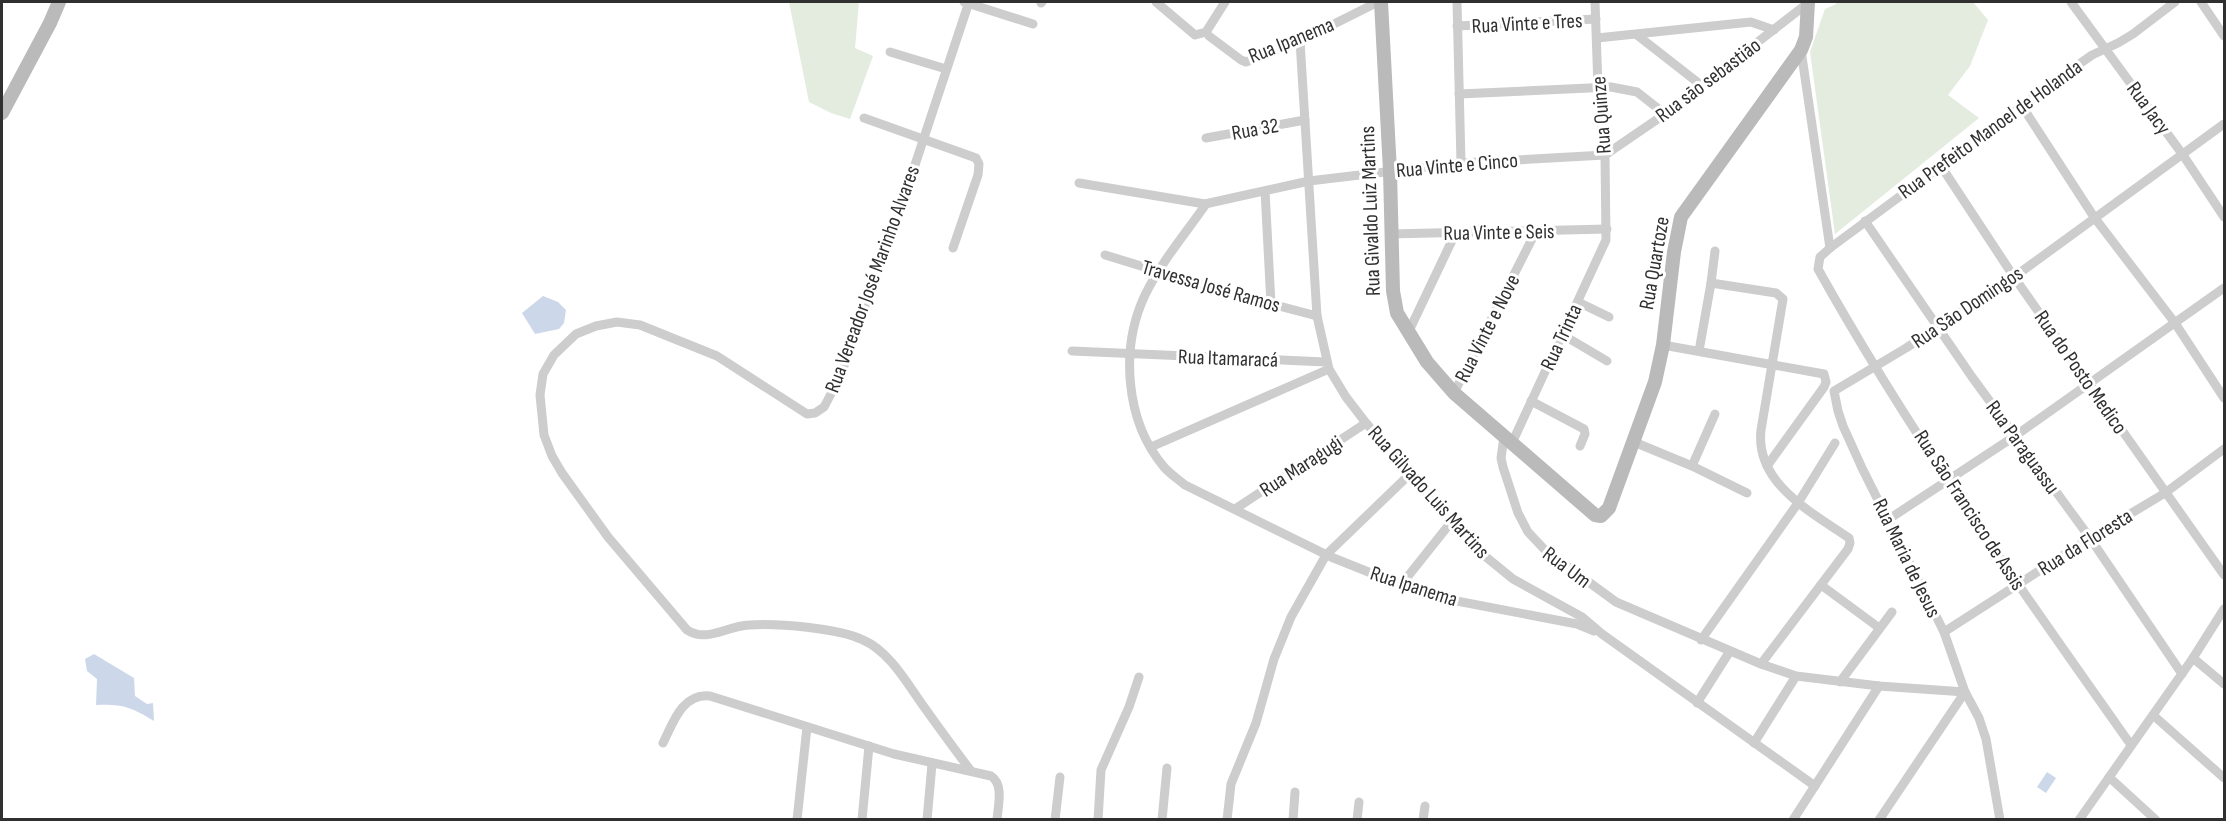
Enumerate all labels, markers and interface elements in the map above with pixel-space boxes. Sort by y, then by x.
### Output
street label: Rua Vinte e Tres [1471,8,1583,39]
street label: Rua Ipanema [1245,12,1338,69]
street label: Rua são sebastião [1651,33,1766,128]
street label: Rua Prefeito Manoel de Holanda [1894,54,2087,204]
street label: Rua Quinze [1586,75,1617,155]
street label: Rua Jacy [2121,77,2176,139]
street label: Rua 32 [1230,113,1281,146]
street label: Rua Givaldo Luiz Martins [1355,126,1386,296]
street label: Rua Vinte e Cinco [1395,148,1519,183]
street label: Rua Vereador José Marinho Alvares [820,162,925,396]
street label: Rua Quartoze [1634,215,1675,311]
street label: Rua Vinte e Seis [1443,219,1555,246]
street label: Travessa José Ramos [1139,255,1283,318]
street label: Rua São Domingos [1907,261,2028,354]
street label: Rua Vinte e Nove [1450,270,1525,386]
street label: Rua Trinta [1535,300,1588,374]
street label: Rua do Posto Medico [2029,306,2132,439]
street label: Rua Itamaracá [1178,344,1278,373]
street label: Rua Paraguassu [1980,396,2065,499]
street label: Rua Gilvado Luis Martins [1362,421,1495,564]
street label: Rua São Francisco de Assis [1908,426,2031,595]
street label: Rua Maragugi [1255,430,1347,502]
street label: Rua Maria de Jesus [1867,495,1946,622]
street label: Rua da Floresta [2033,504,2137,581]
street label: Rua Um [1538,541,1596,594]
street label: Rua Ipanema [1367,561,1460,612]

